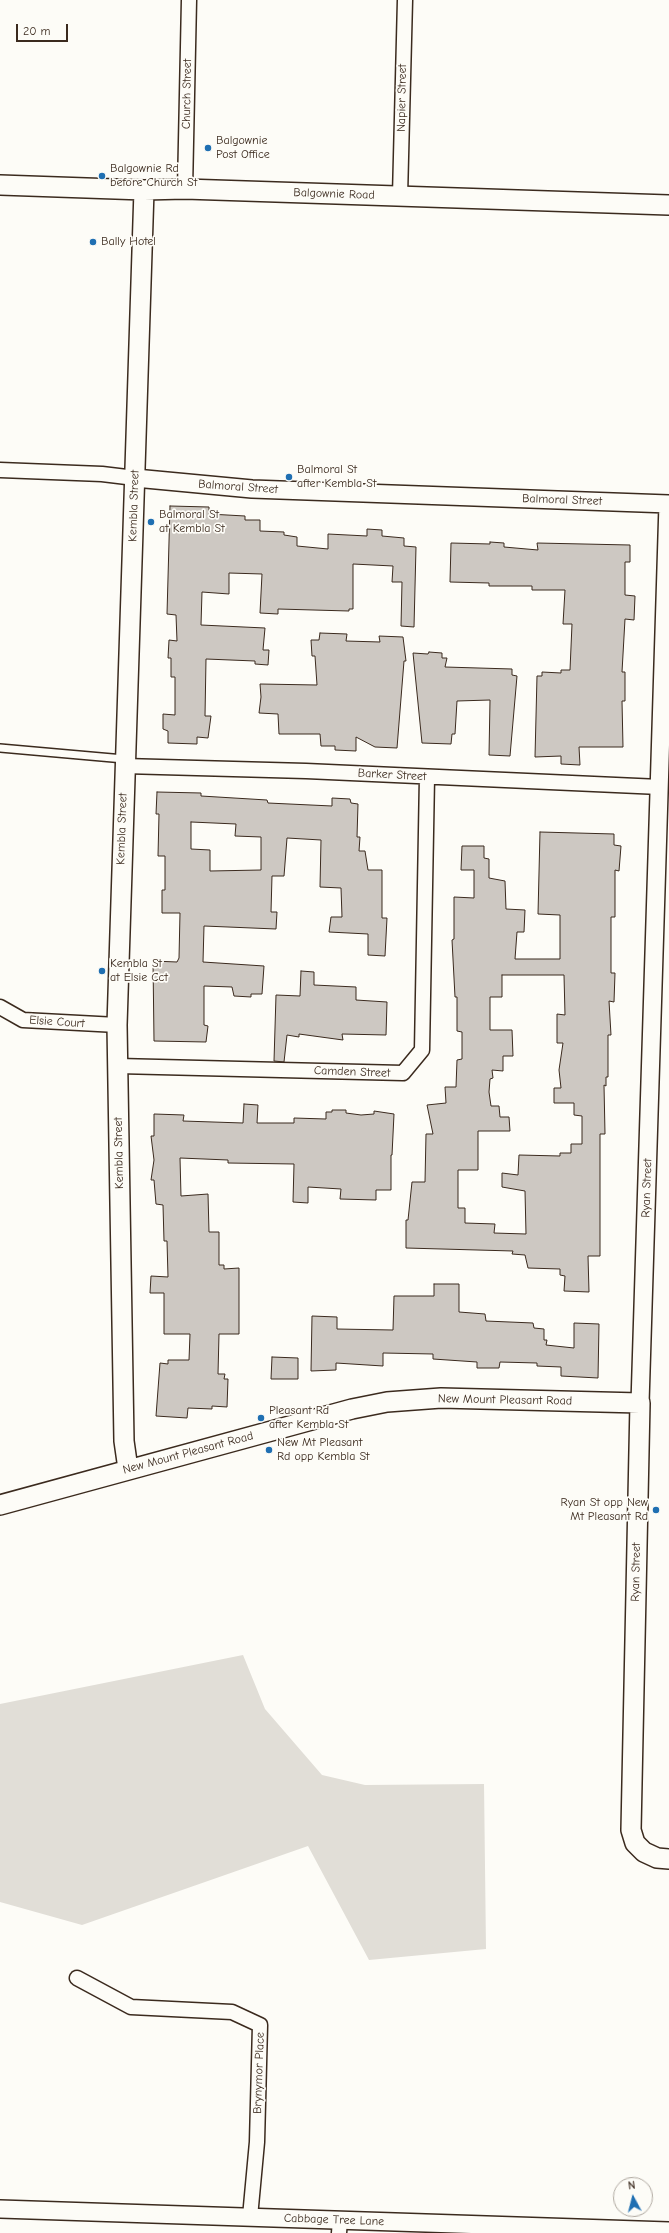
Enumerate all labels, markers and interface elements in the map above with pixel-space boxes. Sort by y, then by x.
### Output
scale bar [18,16,70,42]
text: 20 m [23,24,51,38]
street label: Church Street [179,59,195,129]
street label: Napier Street [394,64,410,132]
place label: Balgownie Post Office [216,134,270,162]
marker: Balgownie Post Office [203,143,213,153]
place label: Balgownie Rd before Church St [110,162,197,190]
marker: Balgownie Rd before Church St [97,171,107,181]
street label: Balgownie Road [293,185,375,203]
place label: Bally Hotel [101,235,156,249]
marker: Bally Hotel [88,237,98,247]
place label: Balmoral St after Kembla St [297,463,376,491]
street label: Kembla Street [126,470,142,542]
marker: Balmoral St after Kembla St [284,472,294,482]
street label: Balmoral Street [198,477,278,497]
street label: Balmoral Street [522,491,602,509]
place label: Balmoral St at Kembla St [159,508,225,536]
marker: Balmoral St at Kembla St [146,517,156,527]
street label: Barker Street [357,766,427,784]
street label: Kembla Street [114,793,130,865]
place label: Kembla St at Elsie Cct [110,957,168,985]
marker: Kembla St at Elsie Cct [97,966,107,976]
street label: Elsie Court [29,1013,85,1031]
street label: Camden Street [313,1063,391,1081]
street label: Kembla Street [111,1117,127,1189]
street label: Ryan Street [639,1158,655,1218]
street label: New Mount Pleasant Road [438,1392,572,1408]
place label: Pleasant Rd after Kembla St [269,1404,348,1432]
marker: Pleasant Rd after Kembla St [256,1413,266,1423]
street label: New Mount Pleasant Road [121,1429,255,1477]
place label: New Mt Pleasant Rd opp Kembla St [277,1436,369,1464]
marker: New Mt Pleasant Rd opp Kembla St [264,1445,274,1455]
place label: Ryan St opp New Mt Pleasant Rd [561,1496,648,1524]
marker: Ryan St opp New Mt Pleasant Rd [651,1505,661,1515]
street label: Ryan Street [628,1542,644,1602]
street label: Brynymor Place [250,2032,268,2114]
north arrow [613,2177,653,2217]
text: N [627,2179,636,2192]
street label: Cabbage Tree Lane [284,2211,384,2229]

